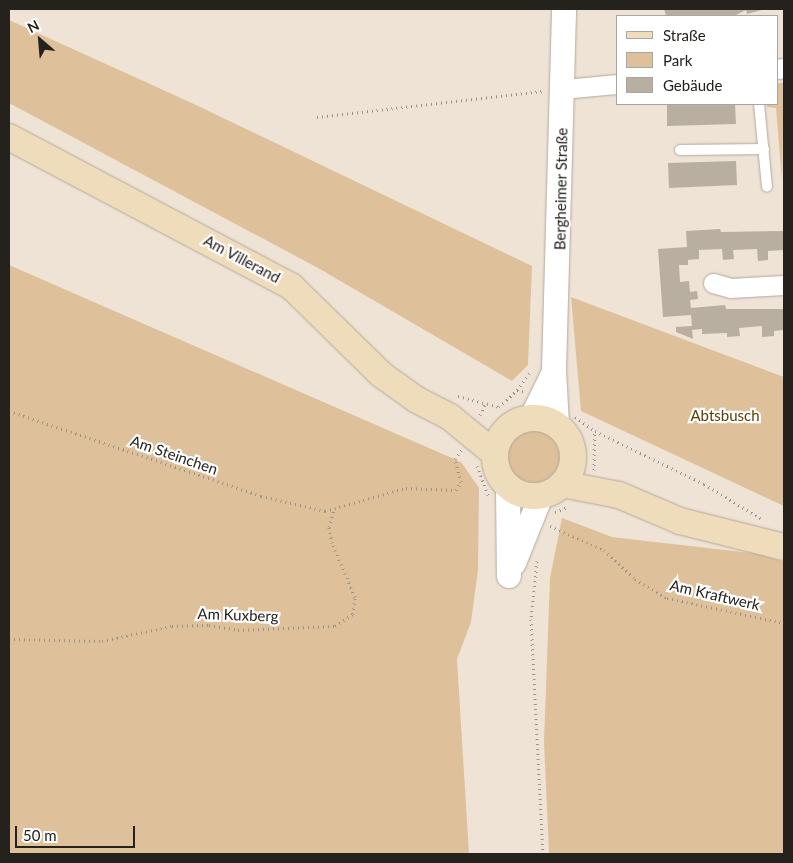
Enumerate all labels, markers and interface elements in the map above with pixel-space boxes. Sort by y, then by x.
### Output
north arrow [15,15,65,65]
legend [616,15,778,105]
text: N [24,16,42,36]
text: Straße [663,26,706,44]
text: Park [663,51,692,69]
text: Gebäude [663,76,722,94]
street label: Bergheimer Straße [551,128,571,250]
street label: Am Villerand [200,231,284,287]
park label: Abtsbusch [690,407,760,425]
street label: Am Steinchen [128,432,220,478]
street label: Am Kraftwerk [668,576,762,614]
street label: Am Kuxberg [197,605,279,625]
scale bar [18,816,138,848]
text: 50 m [23,826,57,844]

